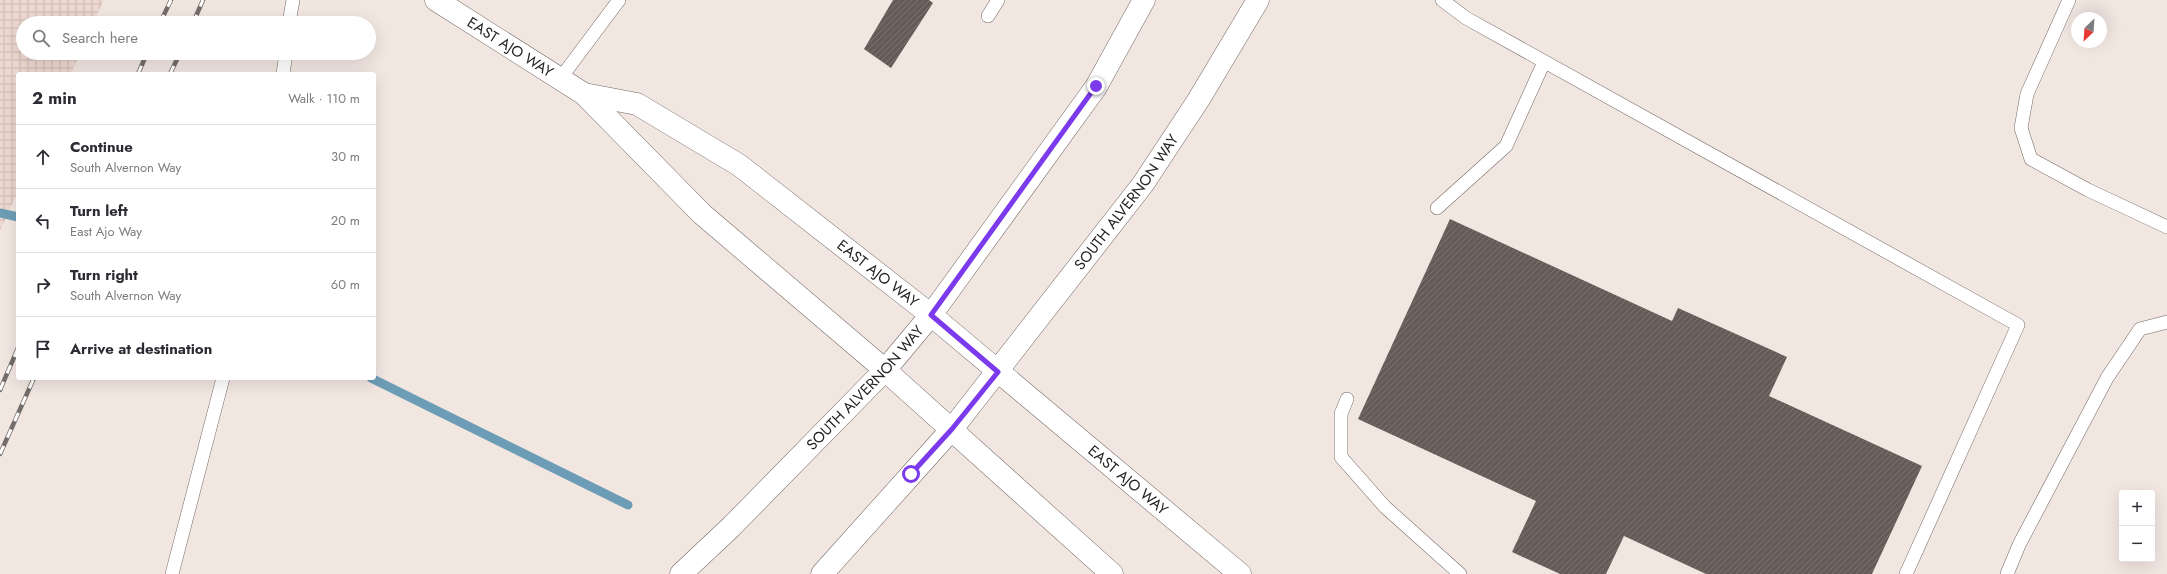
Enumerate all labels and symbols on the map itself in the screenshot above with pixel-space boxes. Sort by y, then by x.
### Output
street label: EAST AJO WAY [463,12,558,83]
north arrow [2071,12,2107,48]
route end [1087,77,1105,95]
street label: SOUTH ALVERNON WAY [1069,129,1184,275]
street label: EAST AJO WAY [832,235,924,313]
street label: SOUTH ALVERNON WAY [801,320,929,455]
street label: EAST AJO WAY [1083,440,1173,521]
route start [902,465,920,483]

